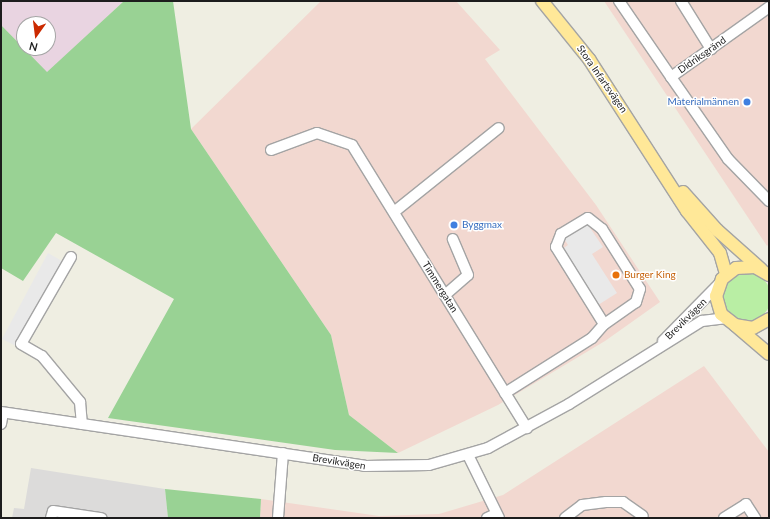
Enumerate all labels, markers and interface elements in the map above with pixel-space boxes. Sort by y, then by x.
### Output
north arrow [16,16,56,56]
street label: Didriksgränd [676,34,728,76]
text: N [28,40,39,54]
street label: Stora Infartsvägen [574,43,630,115]
place label: Materialmännen [668,96,739,108]
marker: Materialmännen [742,97,752,107]
place label: Byggmax [462,219,502,231]
marker: Byggmax [449,220,459,230]
street label: Timmergatan [420,259,460,315]
place label: Burger King [624,269,676,281]
marker: Burger King [611,270,621,280]
street label: Brevikvägen [663,296,709,342]
street label: Brevikvägen [312,452,366,472]

